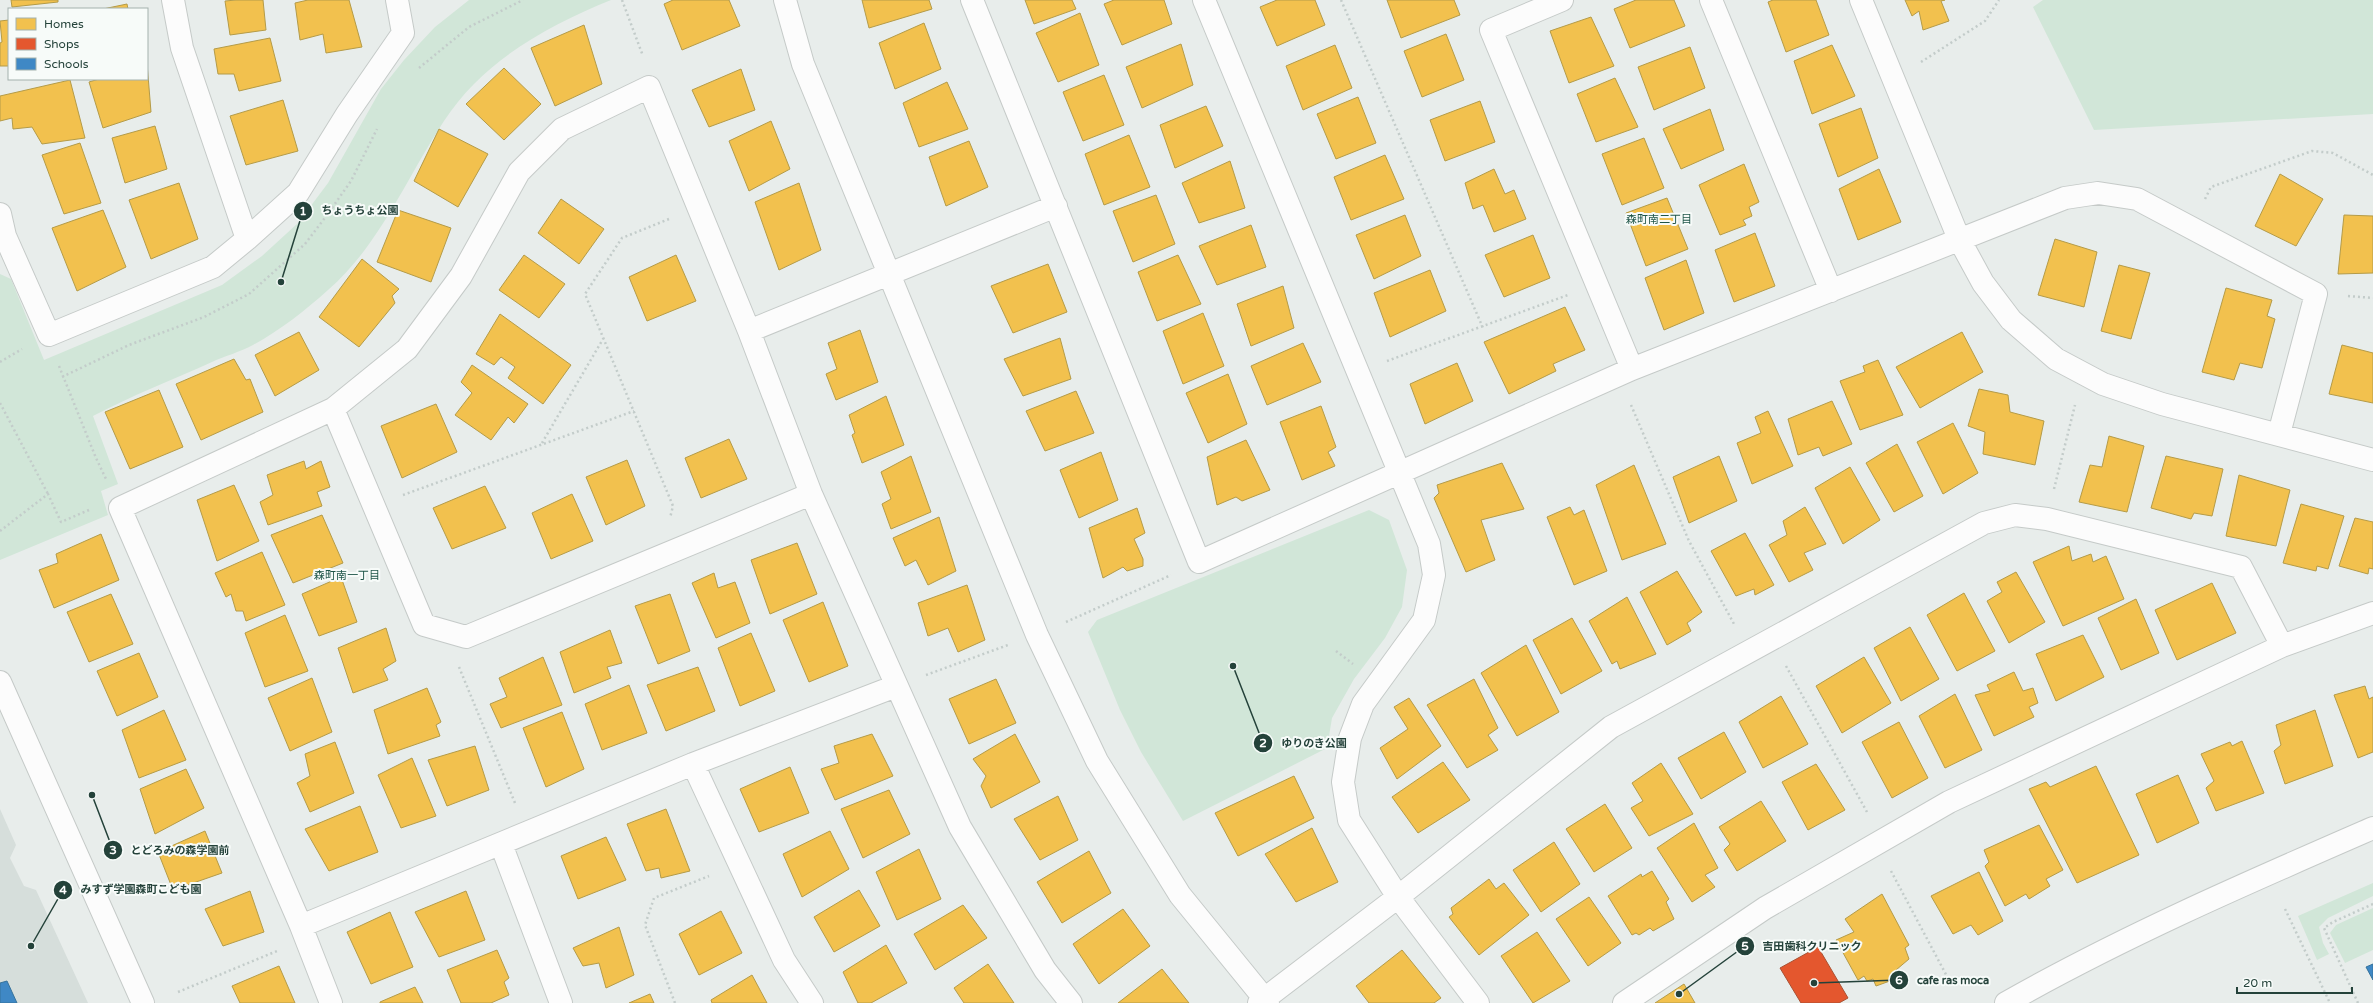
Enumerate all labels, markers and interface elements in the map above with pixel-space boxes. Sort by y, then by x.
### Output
legend [8,8,148,80]
text: Homes [44,17,84,31]
text: Shops [44,37,79,51]
text: Schools [44,57,89,71]
callout: ちょうちょ公園 [293,199,406,222]
text: 1 [299,204,307,218]
text: ちょうちょ公園 [322,204,399,217]
district label: 森町南二丁目 [1626,213,1692,226]
district label: 森町南一丁目 [314,569,380,582]
callout: ゆりのき公園 [1253,731,1355,754]
text: 2 [1259,736,1267,750]
text: ゆりのき公園 [1281,737,1347,750]
callout: とどろみの森学園前 [103,839,238,862]
text: 3 [109,843,117,857]
text: とどろみの森学園前 [131,844,230,857]
callout: みすず学園森町こども園 [53,878,210,901]
text: 4 [59,883,67,897]
text: みすず学園森町こども園 [81,883,202,896]
callout: 吉田歯科クリニック [1735,934,1870,957]
text: 5 [1741,939,1749,953]
text: 吉田歯科クリニック [1763,940,1862,953]
callout: cafe ras moca [1889,968,1997,991]
scale bar [2237,969,2352,995]
text: 6 [1895,973,1903,987]
text: cafe ras moca [1917,974,1989,987]
text: 20 m [2243,976,2272,990]

